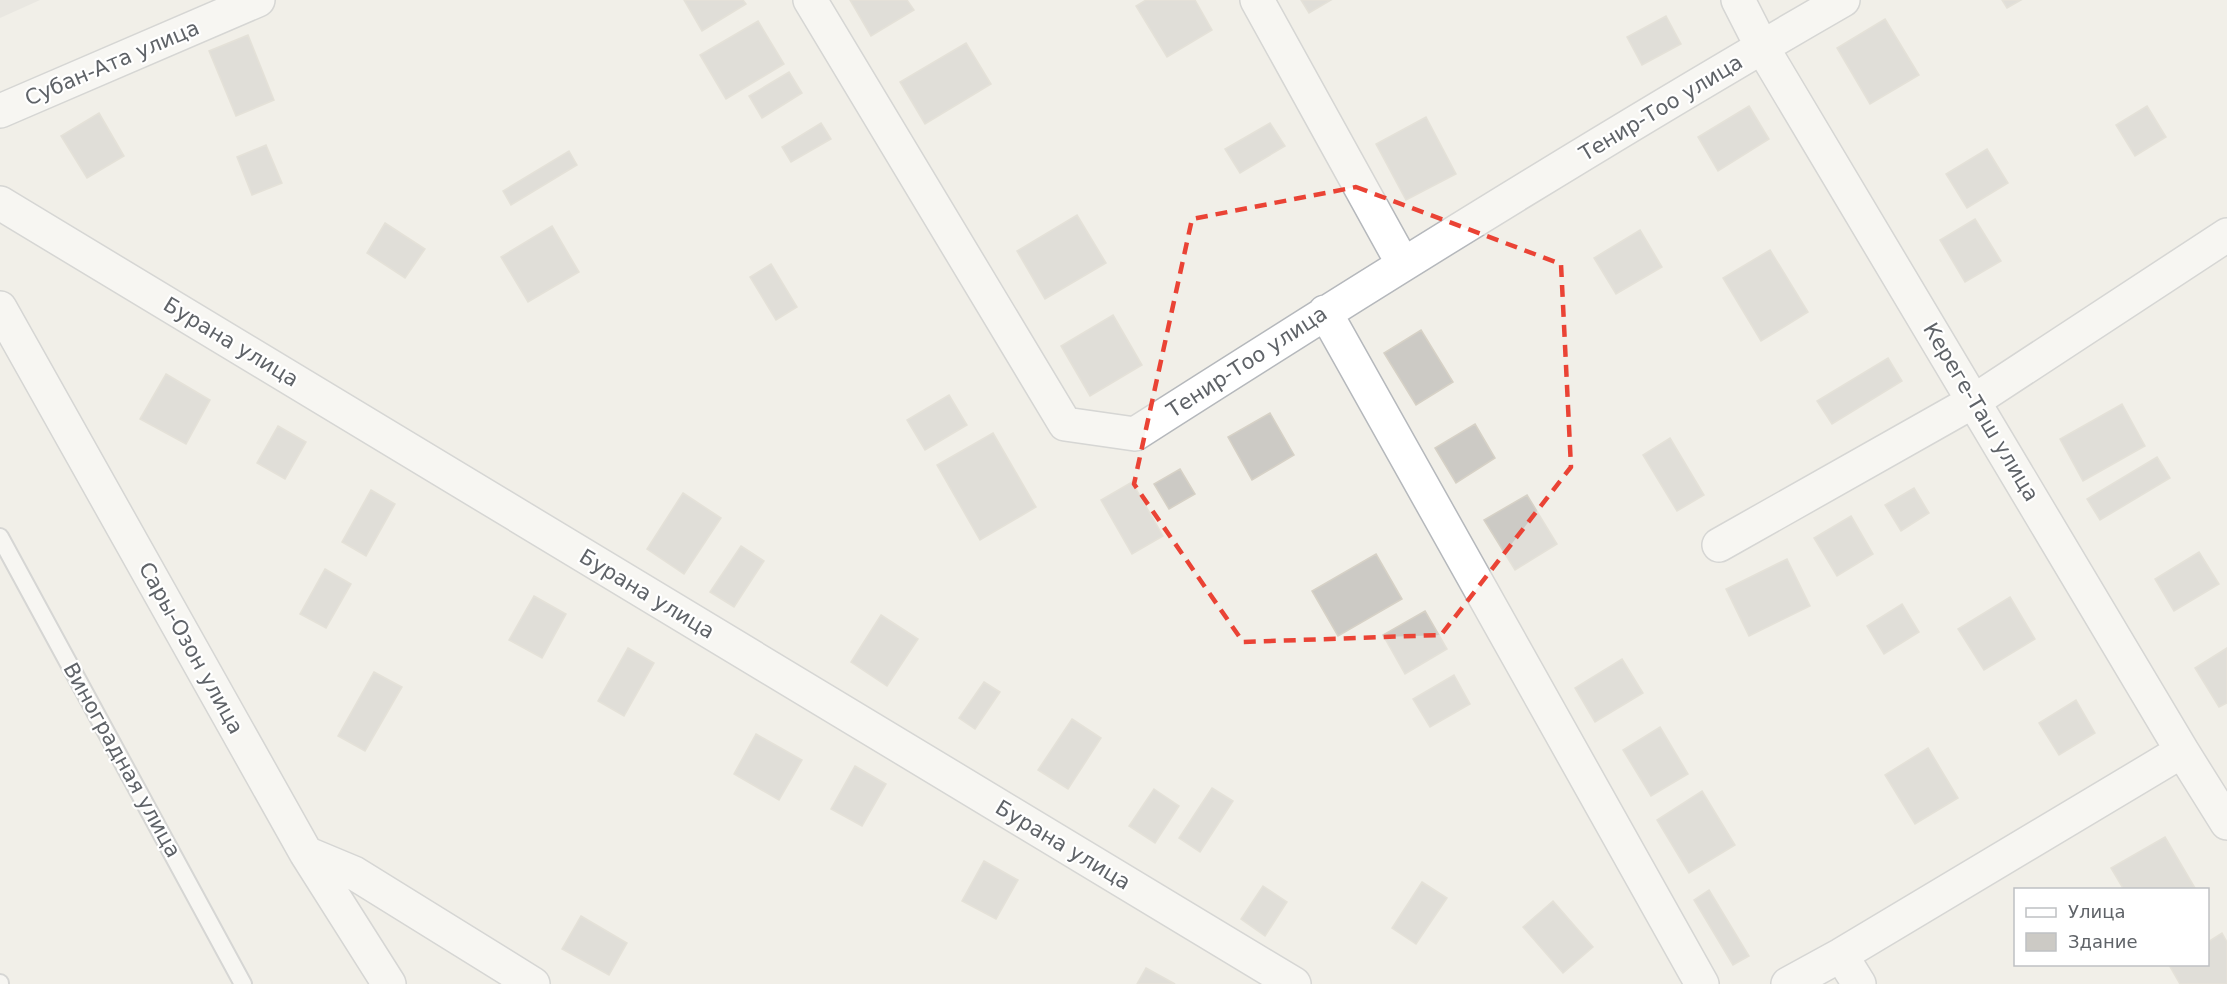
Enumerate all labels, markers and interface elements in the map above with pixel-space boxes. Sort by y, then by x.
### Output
street label: Субан-Ата улица [21,15,203,111]
street label: Тенир-Тоо улица [1574,50,1747,167]
street label: Бурана улица [159,292,303,392]
street label: Тенир-Тоо улица [1162,301,1331,423]
street label: Кереге-Таш улица [1918,318,2044,506]
street label: Бурана улица [575,544,719,644]
street label: Сары-Озон улица [134,558,248,738]
street label: Виноградная улица [58,658,186,862]
street label: Бурана улица [991,795,1135,895]
legend [2014,888,2209,966]
text: Улица [2068,901,2125,922]
text: Здание [2068,931,2138,952]

